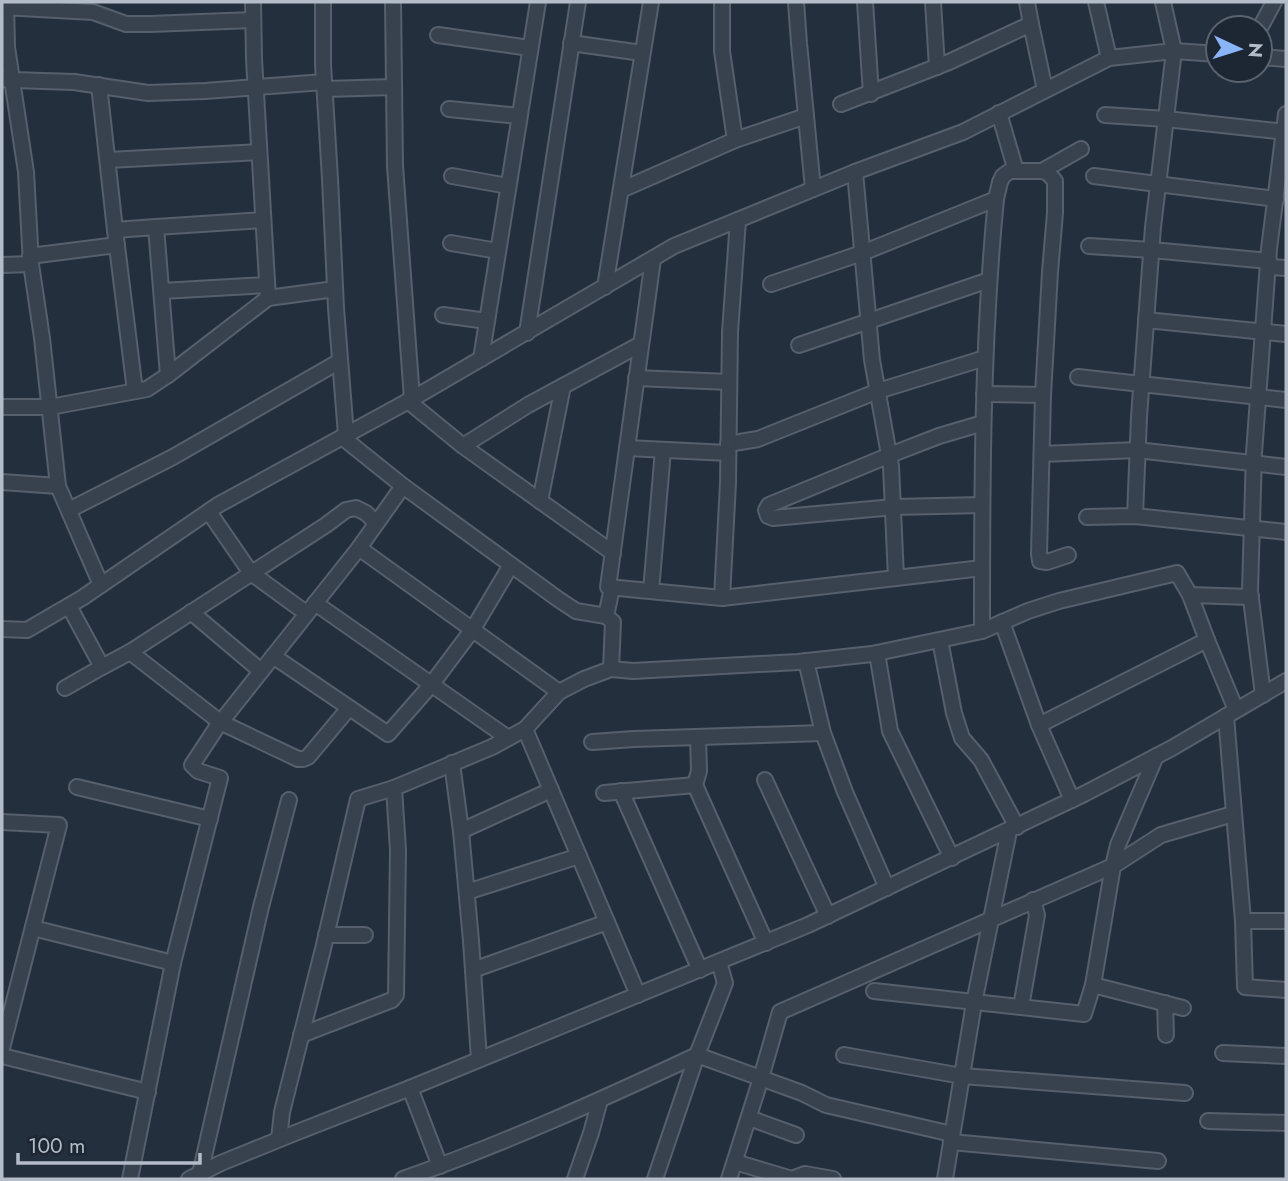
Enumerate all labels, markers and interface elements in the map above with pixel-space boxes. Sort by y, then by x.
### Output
north arrow [1204,14,1274,84]
text: N [1241,42,1269,59]
scale bar [18,1122,200,1166]
text: 100 m [28,1131,85,1161]

